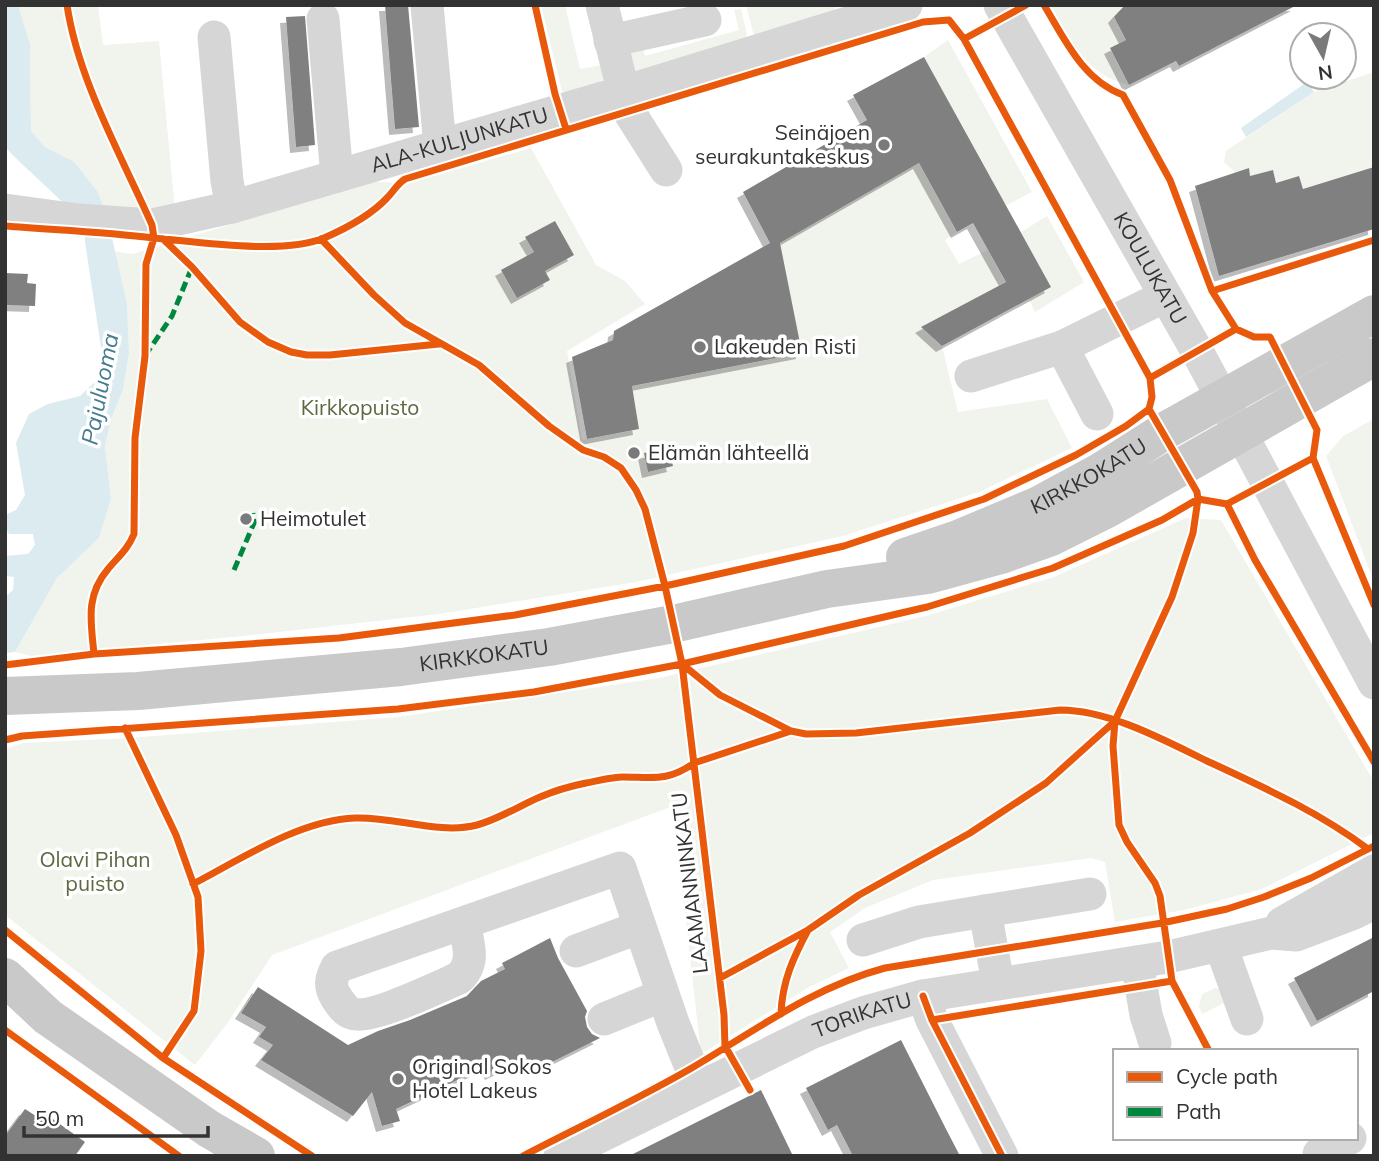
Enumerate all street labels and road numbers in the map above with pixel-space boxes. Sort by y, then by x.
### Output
street label: ALA-KULJUNKATU [367,101,551,178]
street label: KOULUKATU [1109,207,1193,329]
street label: KIRKKOKATU [1026,432,1151,519]
street label: KIRKKOKATU [418,633,550,676]
street label: LAAMANNINKATU [665,791,713,975]
street label: TORIKATU [809,986,914,1043]

